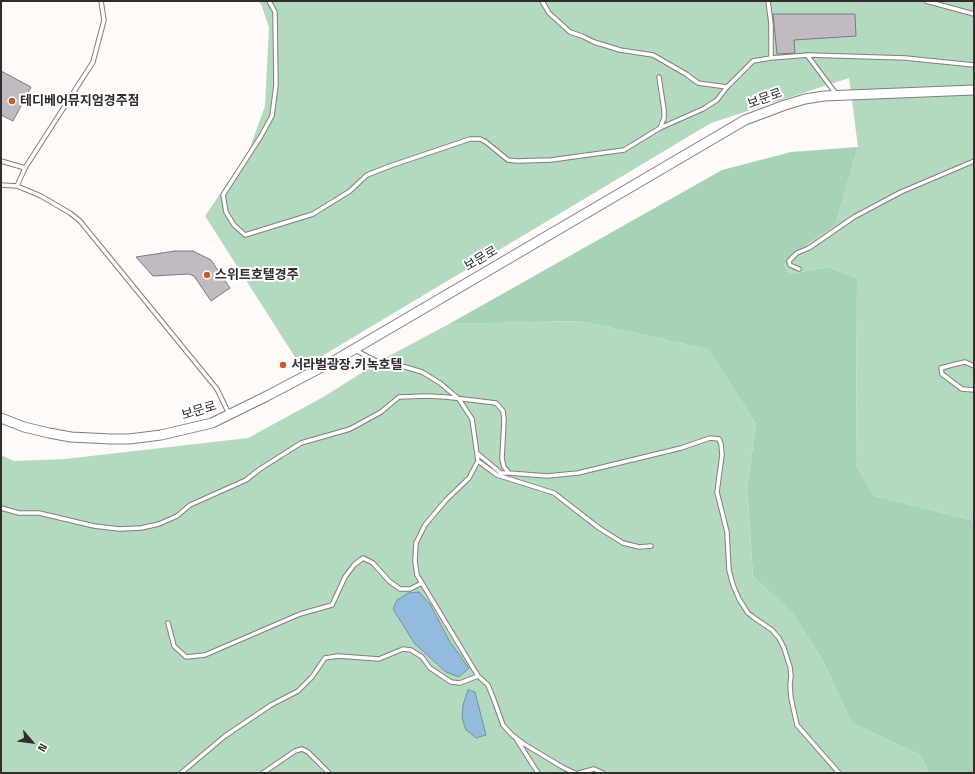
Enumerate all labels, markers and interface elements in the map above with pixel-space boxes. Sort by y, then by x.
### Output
street label: 보문로 [745,86,785,112]
place label: 테디베어뮤지엄경주점 [20,93,140,109]
marker: 테디베어뮤지엄경주점 [7,96,17,106]
street label: 보문로 [462,243,500,275]
place label: 스위트호텔경주 [215,267,299,283]
marker: 스위트호텔경주 [202,270,212,280]
place label: 서라벌광장.키녹호텔 [291,357,403,373]
marker: 서라벌광장.키녹호텔 [278,360,288,370]
street label: 보문로 [180,398,218,424]
north arrow [12,722,52,762]
text: N [35,741,51,754]

